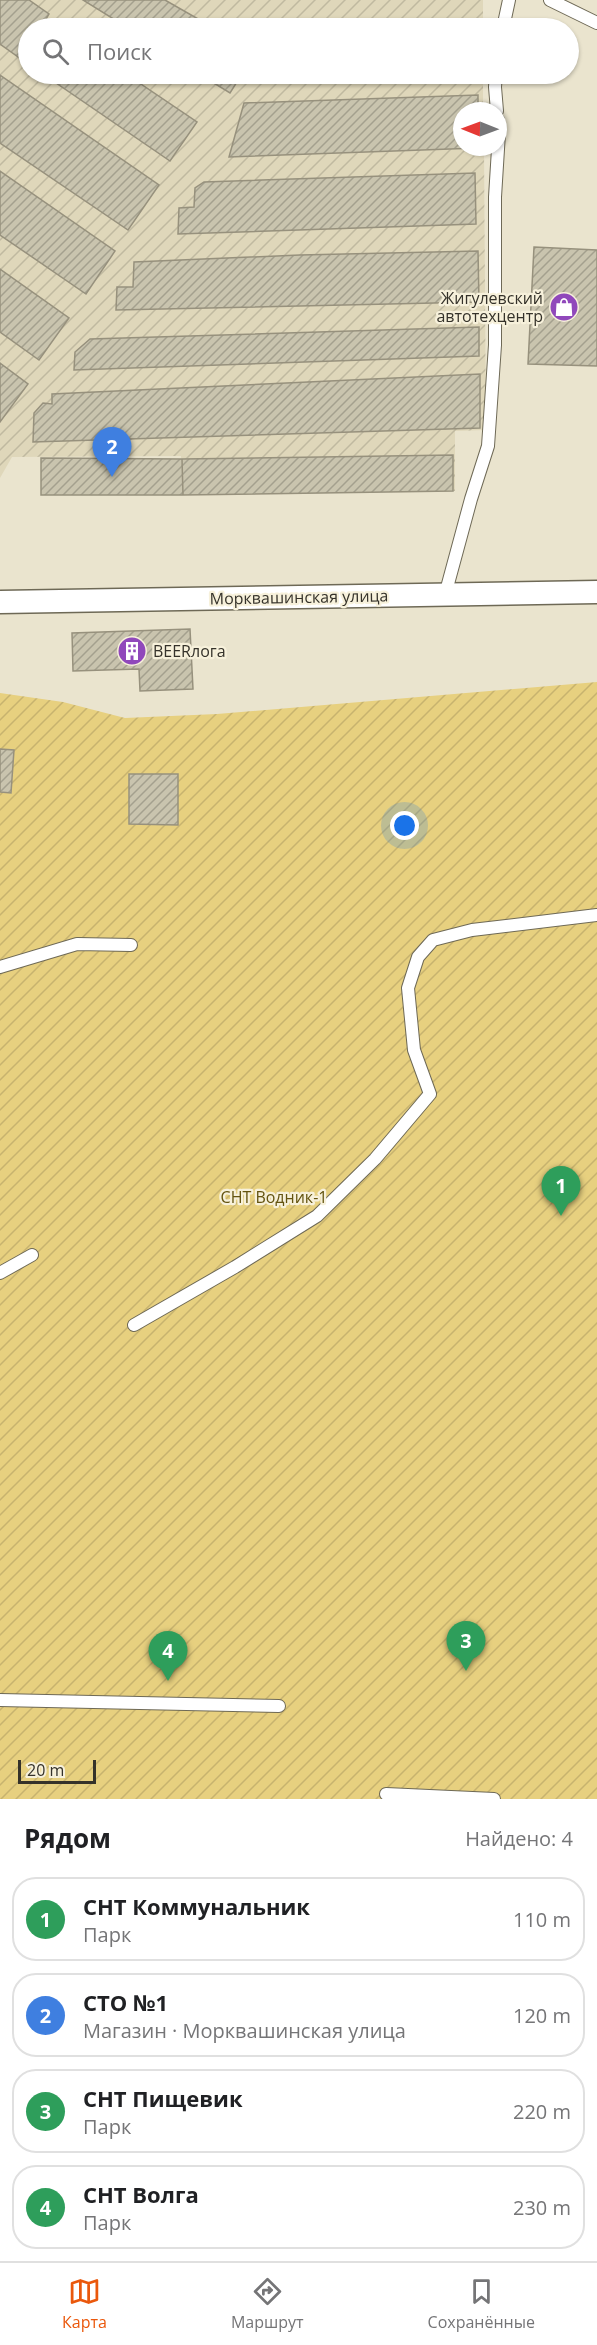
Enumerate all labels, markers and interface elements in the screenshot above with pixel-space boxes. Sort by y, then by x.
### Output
search box [18,18,579,84]
icon: search [39,35,72,68]
text: Поиск [87,36,152,66]
north arrow [453,102,507,156]
place label: Жигулевский автотехцентр [436,287,543,327]
shop icon: Жигулевский автотехцентр [548,291,580,323]
pin: 2 [92,428,132,477]
street label: Морквашинская улица [209,584,389,610]
building icon: BEERлога [116,635,148,667]
place label: BEERлога [153,640,226,662]
your location [390,811,419,840]
pin: 1 [542,1166,580,1216]
park label: СНТ Водник-1 [221,1186,327,1208]
pin: 3 [446,1622,486,1671]
pin: 4 [148,1632,188,1681]
scale bar [18,1757,96,1784]
text: 20 m [27,1759,64,1781]
text: Рядом [24,1820,111,1856]
text: Найдено: 4 [465,1825,573,1852]
text: СНТ Коммунальник [83,1891,310,1921]
text: 1 [40,1906,51,1933]
text: 110 m [513,1906,571,1933]
text: Парк [83,1921,131,1948]
text: СТО №1 [83,1987,168,2017]
text: 2 [40,2002,51,2029]
text: 120 m [513,2002,571,2029]
text: Магазин · Морквашинская улица [83,2017,406,2044]
text: СНТ Пищевик [83,2083,243,2113]
text: 3 [40,2098,51,2125]
text: 220 m [513,2098,571,2125]
text: Парк [83,2113,131,2140]
text: СНТ Волга [83,2179,199,2209]
text: 4 [40,2194,51,2221]
text: 230 m [513,2194,571,2221]
text: Парк [83,2209,131,2236]
tab: Карта [62,2275,107,2333]
tab: Маршрут [231,2275,304,2333]
tab: Сохранённые [428,2275,535,2333]

